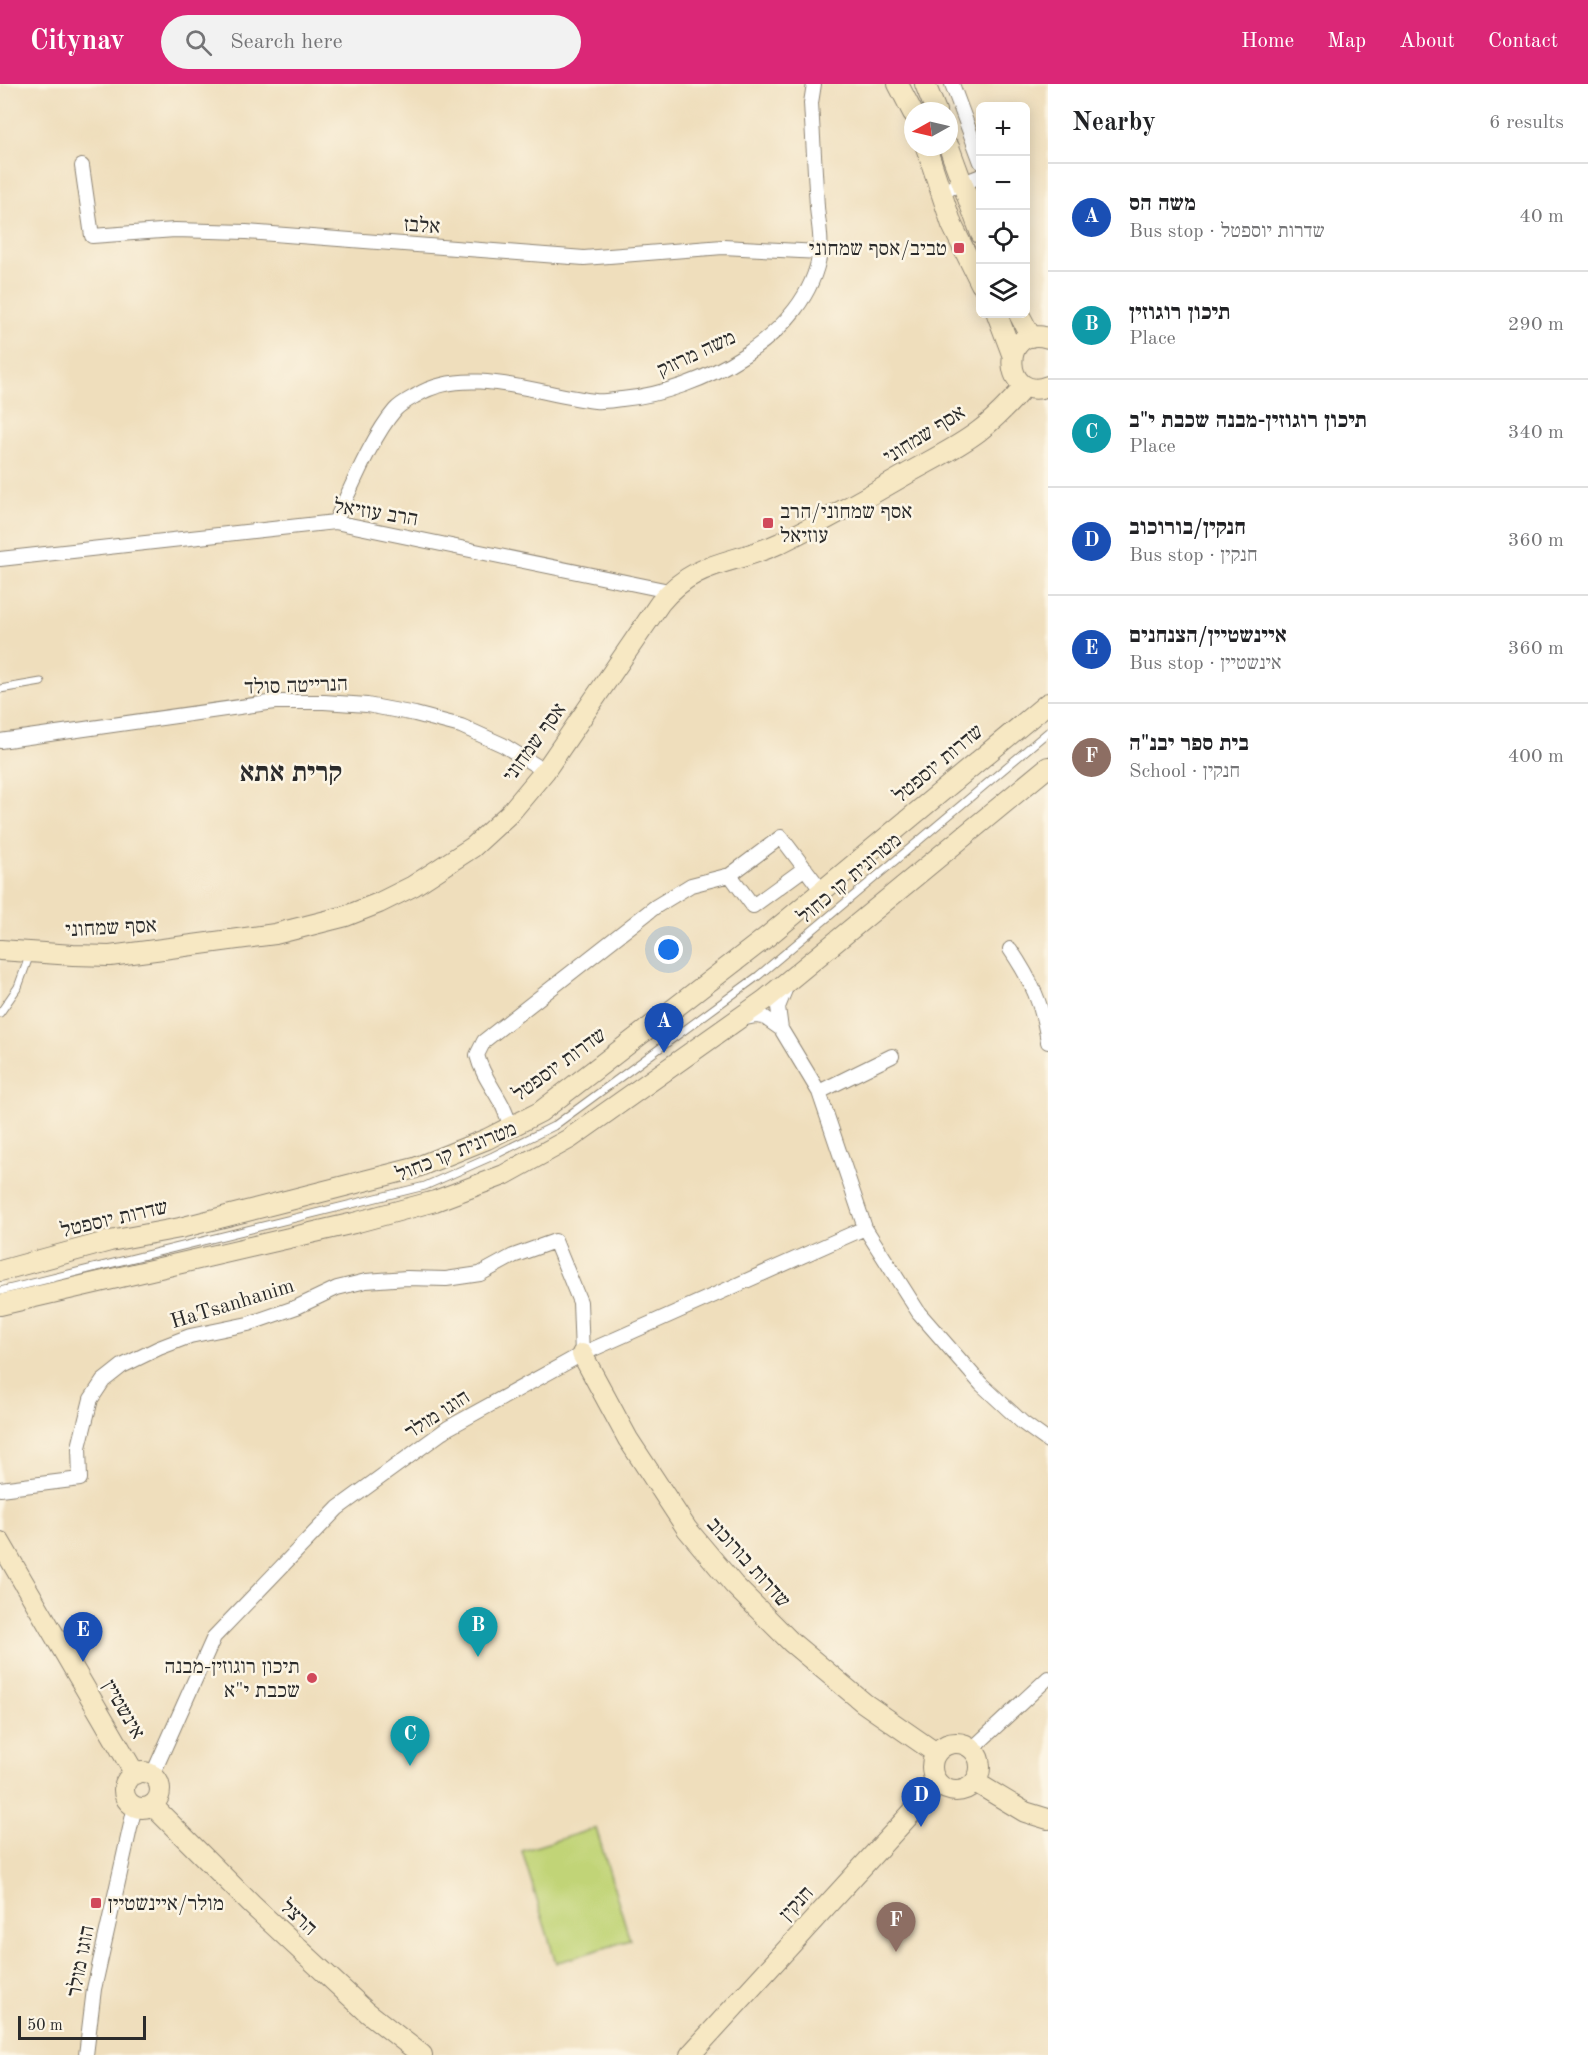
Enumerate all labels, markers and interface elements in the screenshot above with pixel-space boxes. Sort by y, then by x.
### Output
search box [161,15,581,69]
icon: search [182,26,215,59]
text: Citynav [30,28,125,56]
text: Search here [230,31,343,53]
text: Home [1241,31,1294,52]
text: Map [1327,31,1366,52]
text: About [1399,31,1455,52]
text: Contact [1488,31,1558,52]
north arrow [904,102,958,156]
map controls [976,102,1030,318]
button: + [976,102,1030,156]
text: Nearby [1072,110,1156,136]
text: 6 results [1489,113,1564,133]
button: − [976,156,1030,210]
text: משה הס [1129,193,1196,215]
text: A [1084,207,1099,227]
text: 40 m [1519,207,1564,227]
button: locate [976,210,1030,264]
street label: אלבז [403,214,441,238]
text: Bus stop · שדרות יוספטל [1129,222,1325,242]
place label: טביב/אסף שמחוני [809,239,947,260]
marker: טביב/אסף שמחוני [952,241,966,255]
button: layers [976,264,1030,318]
text: תיכון רוגוזין [1129,302,1230,324]
text: B [1084,315,1099,335]
text: 290 m [1508,315,1564,335]
street label: משה מרזוק [654,327,739,382]
text: Place [1129,329,1176,349]
street label: אסף שמחוני [880,402,969,468]
text: תיכון רוגוזין-מבנה שכבת י"ב [1129,410,1367,432]
text: C [1085,423,1098,443]
text: 340 m [1508,423,1564,443]
text: Place [1129,437,1176,457]
street label: הרב עוזיאל [332,495,420,531]
place label: אסף שמחוני/הרב עוזיאל [780,502,912,547]
marker: אסף שמחוני/הרב עוזיאל [761,516,775,530]
text: חנקין/בורוכוב [1129,517,1246,539]
text: D [1084,531,1099,551]
text: 360 m [1508,531,1564,551]
text: Bus stop · חנקין [1129,546,1258,566]
text: איינשטיין/הצנחנים [1129,625,1287,647]
text: E [1085,639,1098,659]
text: 360 m [1508,639,1564,659]
text: Bus stop · אינשטיין [1129,654,1282,674]
street label: הנרייטה סולד [244,673,348,699]
street label: אסף שמחוני [500,700,571,786]
street label: שדרות יוספטל [890,720,988,807]
text: בית ספר יבנ"ה [1129,733,1249,755]
text: F [1085,747,1098,767]
text: 400 m [1508,747,1564,767]
district label: קרית אתא [240,760,342,787]
text: School · חנקין [1129,762,1240,782]
street label: מטרונית קו כחול [794,829,906,928]
street label: אסף שמחוני [65,916,157,941]
your location [654,935,683,964]
pin: A [644,1004,684,1053]
street label: שדרות יוספטל [509,1024,610,1106]
street label: מטרונית קו כחול [393,1118,520,1186]
street label: שדרות יוספטל [58,1196,170,1242]
street label: HaTsanhanim [168,1276,297,1333]
street label: הוגו מולר [401,1386,474,1444]
street label: שדרות בורוכוב [702,1514,794,1612]
pin: B [458,1608,498,1657]
pin: E [64,1612,103,1662]
place label: תיכון רוגוזין-מבנה שכבת י"א [164,1657,300,1702]
marker: תיכון רוגוזין-מבנה שכבת י"א [305,1671,319,1685]
street label: אינשטיין [98,1677,148,1743]
pin: C [390,1716,430,1766]
pin: D [902,1778,940,1827]
street label: חנקין [776,1883,818,1925]
place label: מולר/איינשטיין [108,1893,224,1915]
marker: מולר/איינשטיין [89,1896,103,1910]
street label: הרצל [276,1896,321,1940]
pin: F [876,1902,916,1952]
street label: הוגו מולר [63,1924,99,1999]
scale bar [18,2013,146,2040]
text: 50 m [27,2018,63,2034]

